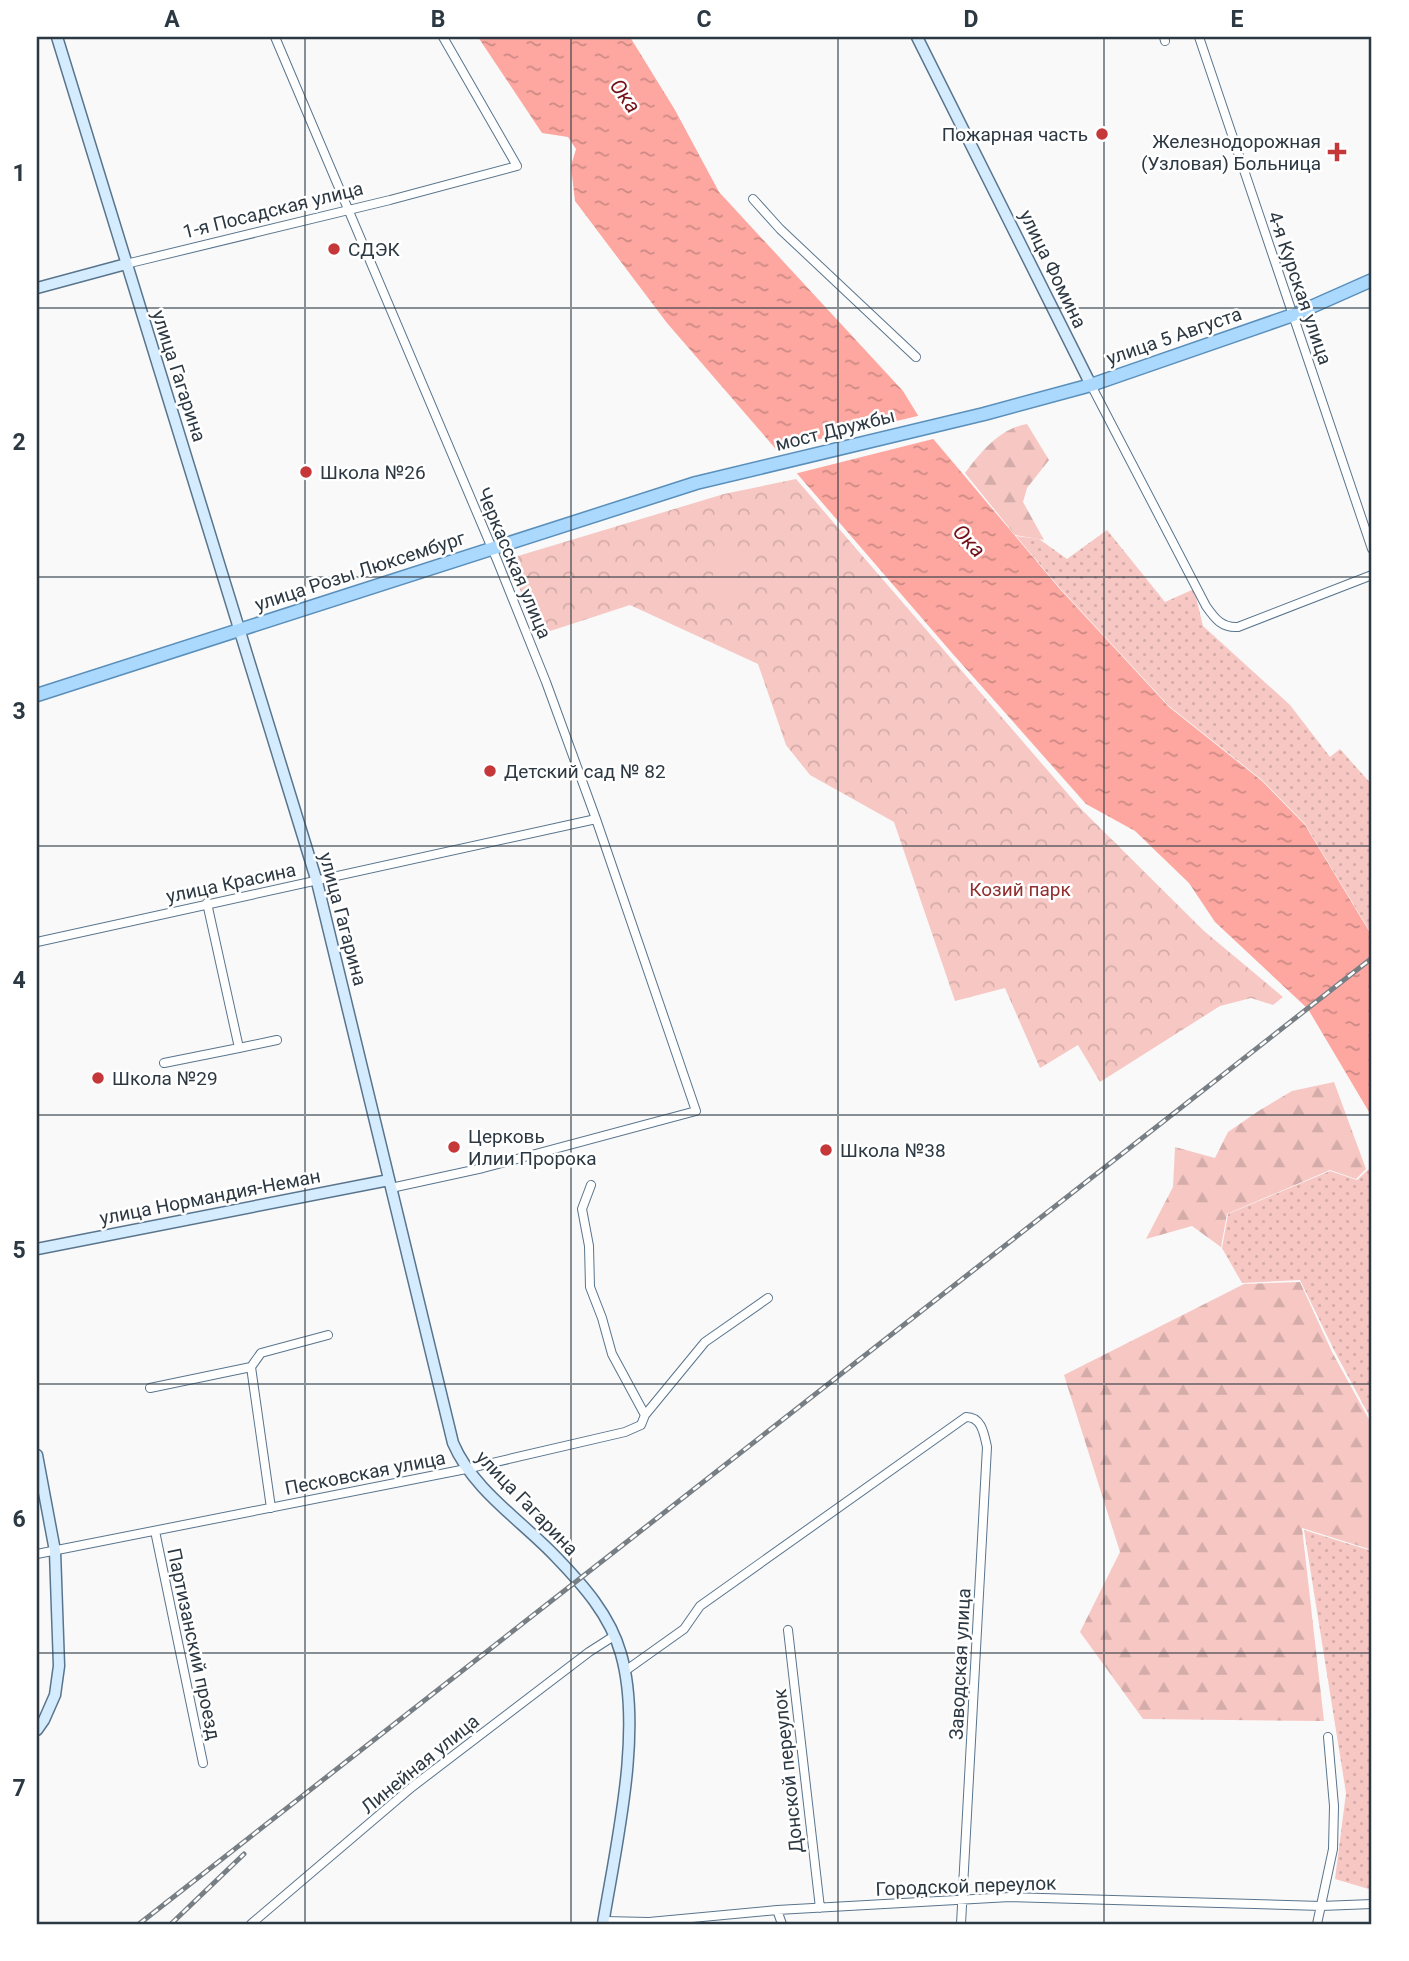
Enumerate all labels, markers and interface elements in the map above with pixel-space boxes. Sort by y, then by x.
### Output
text: A [164,6,180,33]
text: B [431,6,445,33]
text: C [696,6,712,33]
text: D [964,6,978,33]
text: E [1231,6,1244,33]
water label: Ока [605,74,645,118]
place label: Пожарная часть [942,123,1088,146]
marker: Пожарная часть [1094,126,1110,142]
place label: Железнодорожная (Узловая) Больница [1141,130,1321,175]
marker: Железнодорожная (Узловая) Больница [1327,142,1347,162]
text: 1 [12,160,26,187]
street label: 1-я Посадская улица [180,176,366,244]
street label: улица Фомина [1014,206,1092,332]
street label: 4-я Курская улица [1263,208,1337,368]
place label: СДЭК [348,238,400,261]
marker: СДЭК [326,241,342,257]
street label: улица 5 Августа [1103,302,1245,370]
street label: улица Гагарина [147,307,211,445]
street label: мост Дружбы [773,404,897,456]
text: 2 [12,429,26,456]
place label: Школа №26 [320,461,426,484]
marker: Школа №26 [298,464,314,480]
street label: Черкасская улица [472,484,556,642]
water label: Ока [948,520,990,562]
street label: улица Розы Люксембург [252,526,468,616]
text: 3 [12,698,26,725]
place label: Детский сад № 82 [504,760,666,783]
marker: Детский сад № 82 [482,763,498,779]
street label: улица Гагарина [314,850,372,988]
street label: улица Красина [164,858,298,908]
park label: Козий парк [969,878,1071,901]
text: 4 [12,967,26,994]
place label: Школа №29 [112,1067,218,1090]
marker: Школа №29 [90,1070,106,1086]
place label: Церковь Илии Пророка [468,1125,597,1170]
marker: Церковь Илии Пророка [446,1139,462,1155]
place label: Школа №38 [840,1139,946,1162]
marker: Школа №38 [818,1142,834,1158]
street label: улица Нормандия-Неман [98,1164,322,1230]
text: 5 [12,1237,26,1264]
street label: Песковская улица [283,1446,447,1500]
street label: улица Гагарина [471,1446,583,1560]
text: 6 [12,1506,26,1533]
street label: Партизанский проезд [162,1546,226,1742]
street label: Заводская улица [945,1588,975,1740]
street label: Донской переулок [768,1687,808,1854]
street label: Линейная улица [356,1709,484,1819]
text: 7 [12,1775,26,1802]
street label: Городской переулок [875,1871,1058,1901]

